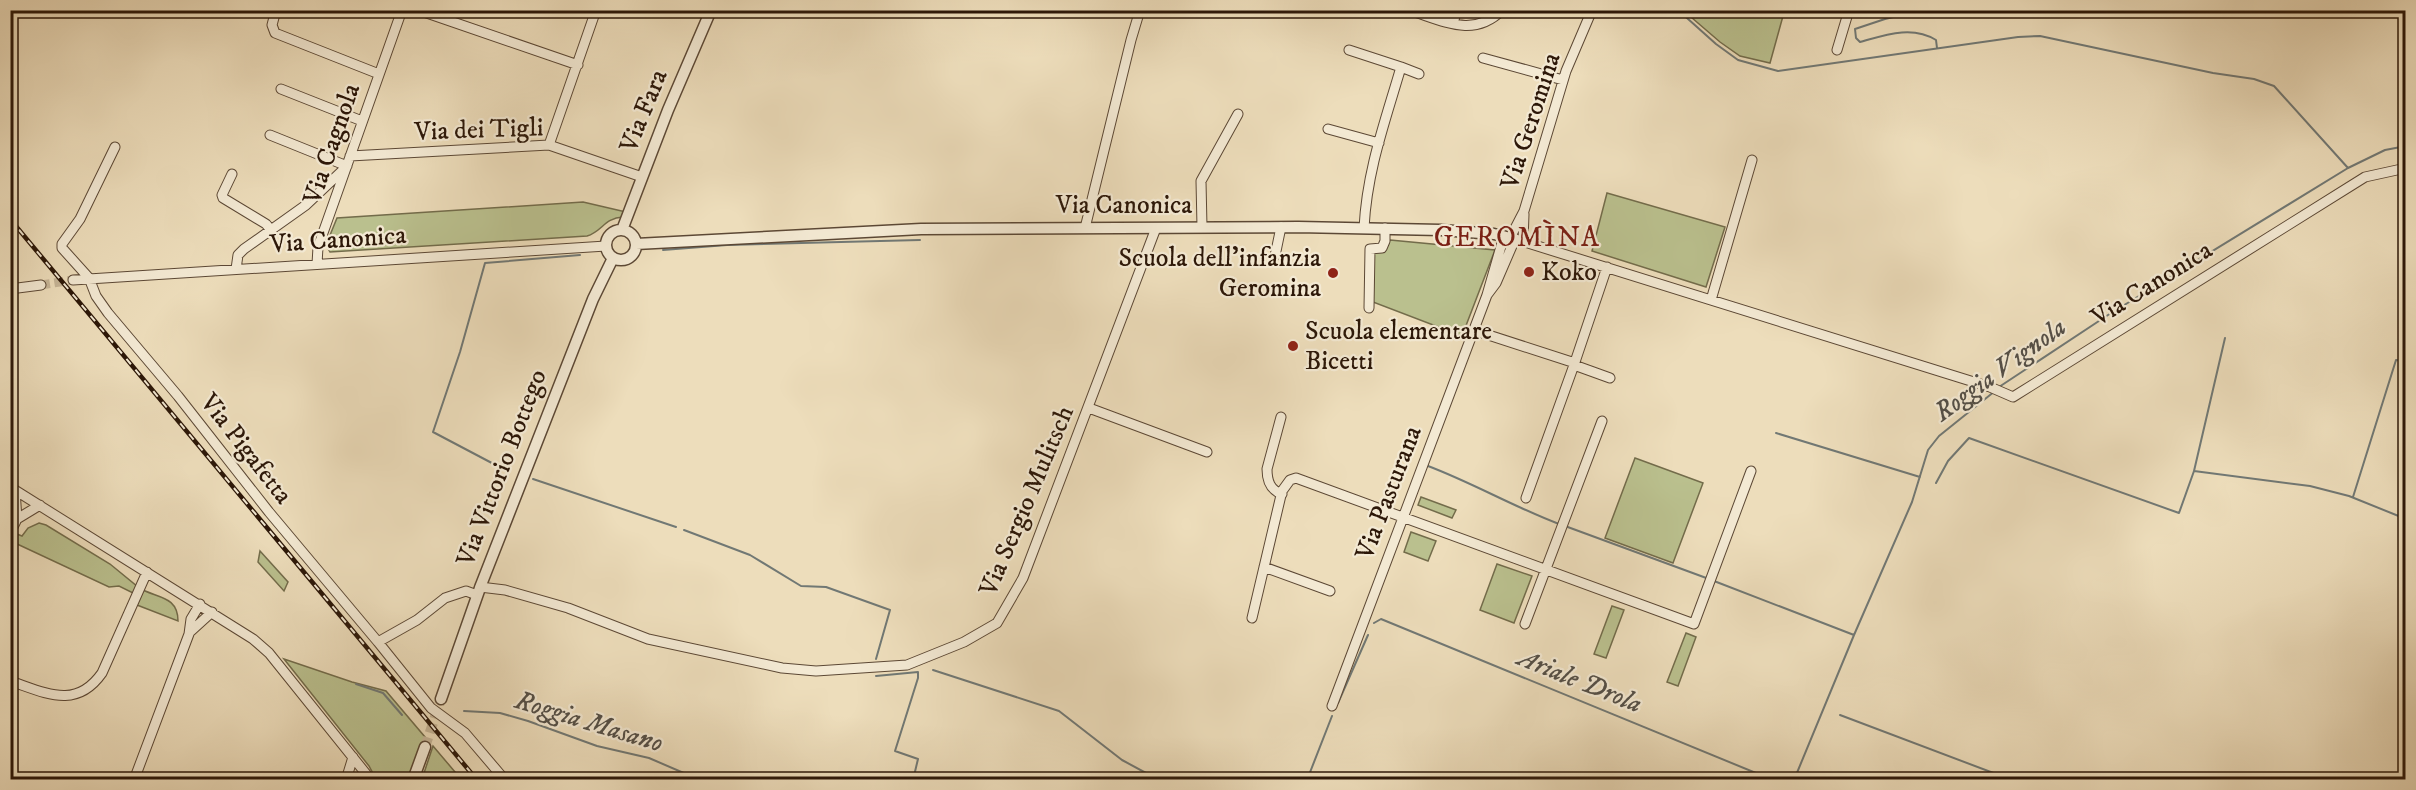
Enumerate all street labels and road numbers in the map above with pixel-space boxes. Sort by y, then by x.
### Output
street label: Via Geromina [1493,49,1569,194]
street label: Via Fara [612,65,676,158]
street label: Via Cagnola [296,79,368,210]
street label: Via dei Tigli [413,111,544,149]
street label: Via Canonica [1055,189,1192,222]
street label: Via Canonica [268,219,407,261]
street label: Via Canonica [2084,234,2219,335]
street label: Via Vittorio Bottego [449,365,555,572]
street label: Via Pigafetta [192,386,300,511]
street label: Via Sergio Mulitsch [972,401,1082,602]
street label: Via Pasturana [1348,421,1430,565]

